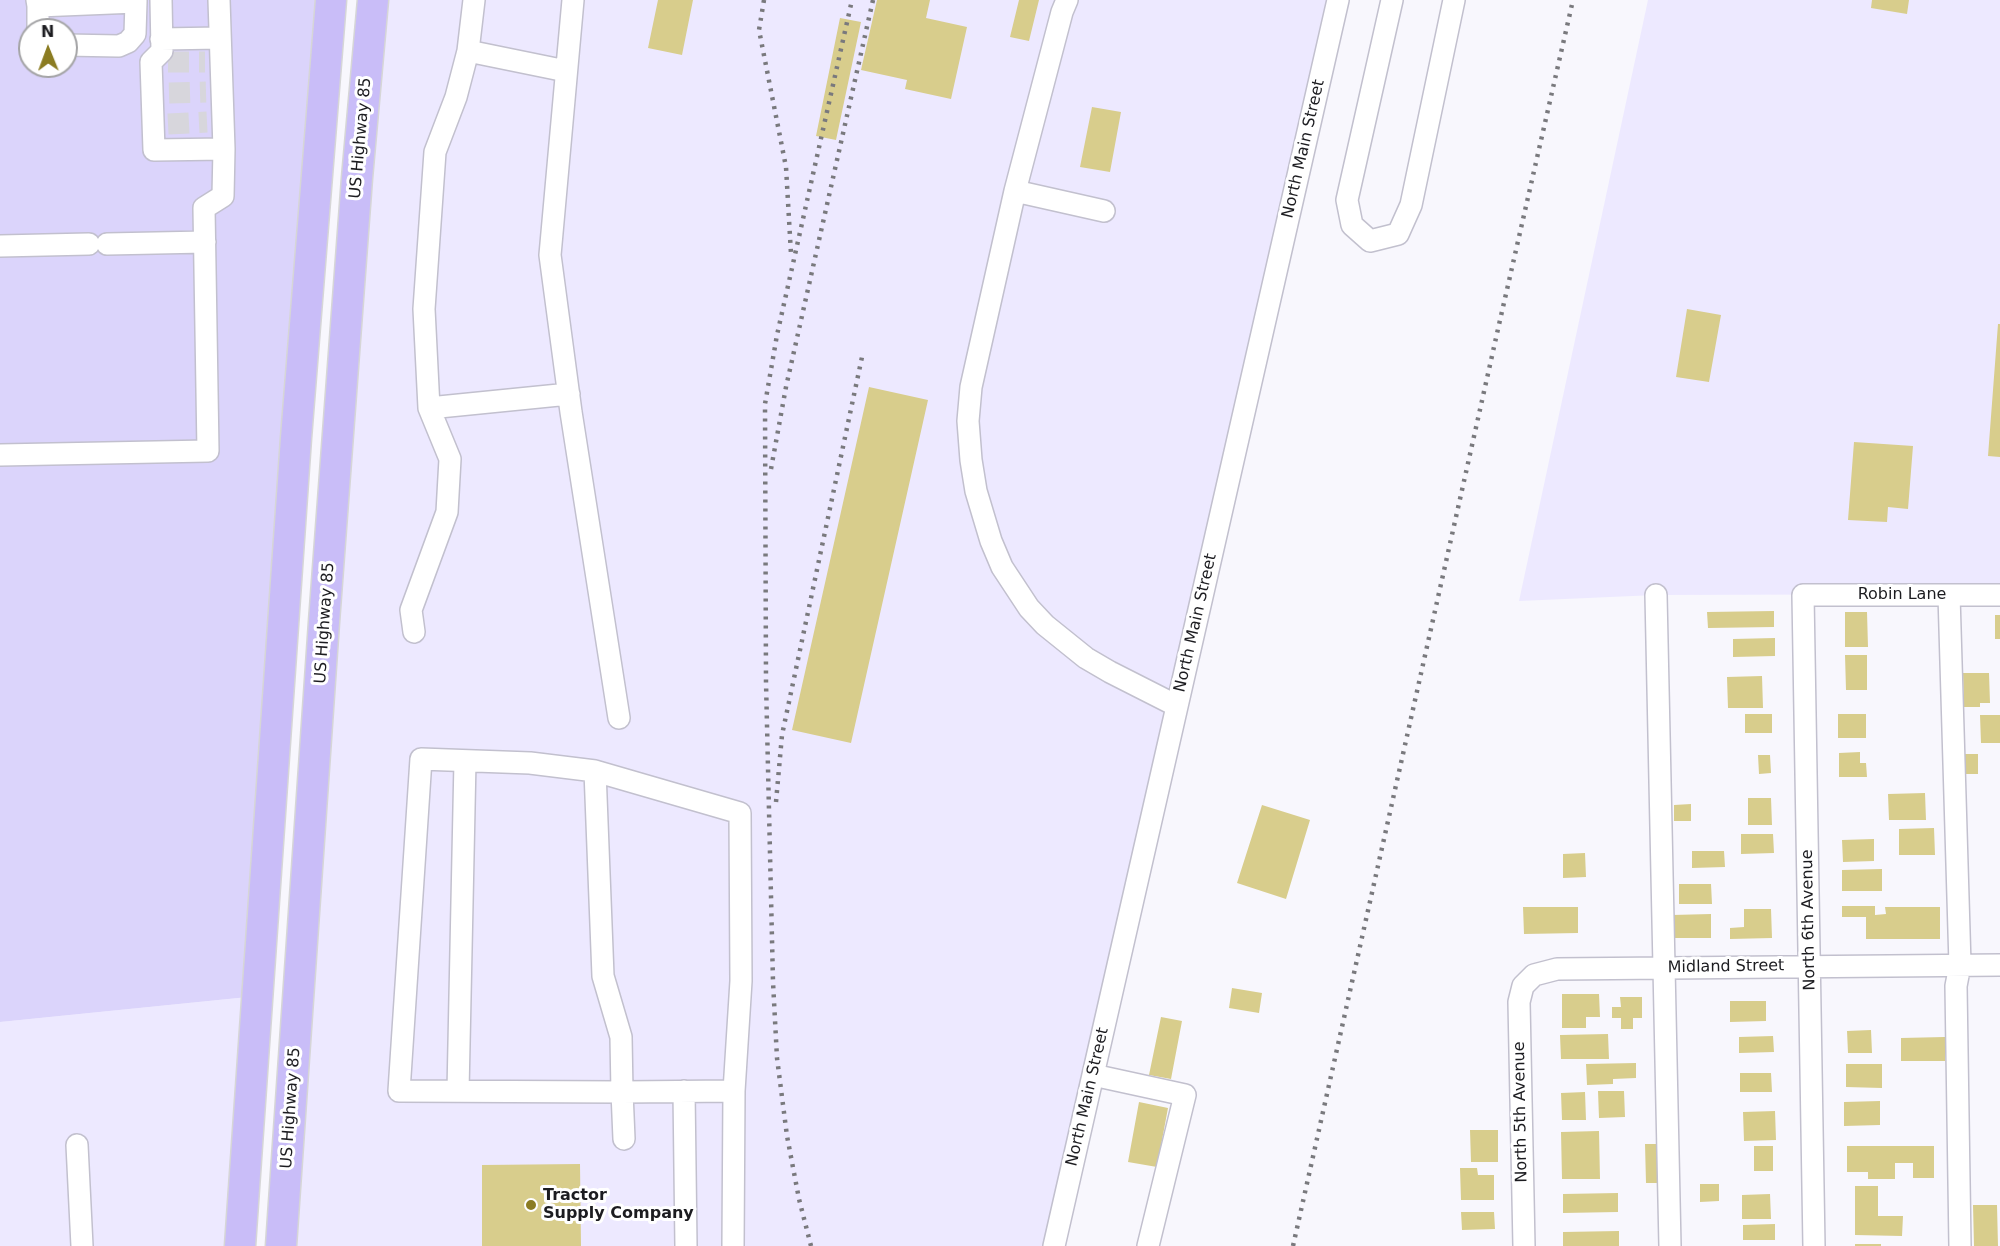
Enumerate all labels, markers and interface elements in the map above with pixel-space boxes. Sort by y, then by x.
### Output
north arrow [18,18,78,78]
text: N [41,22,55,41]
street label: US Highway 85 [346,77,376,199]
street label: North Main Street [1279,78,1329,220]
street label: North Main Street [1171,552,1221,694]
street label: US Highway 85 [311,562,339,684]
street label: Robin Lane [1858,585,1946,605]
street label: North 6th Avenue [1798,849,1820,991]
street label: Midland Street [1668,956,1784,978]
street label: North Main Street [1063,1026,1113,1168]
street label: North 5th Avenue [1510,1041,1532,1183]
street label: US Highway 85 [277,1047,305,1169]
place label: Tractor Supply Company [543,1186,694,1224]
marker: Tractor Supply Company [524,1198,538,1212]

